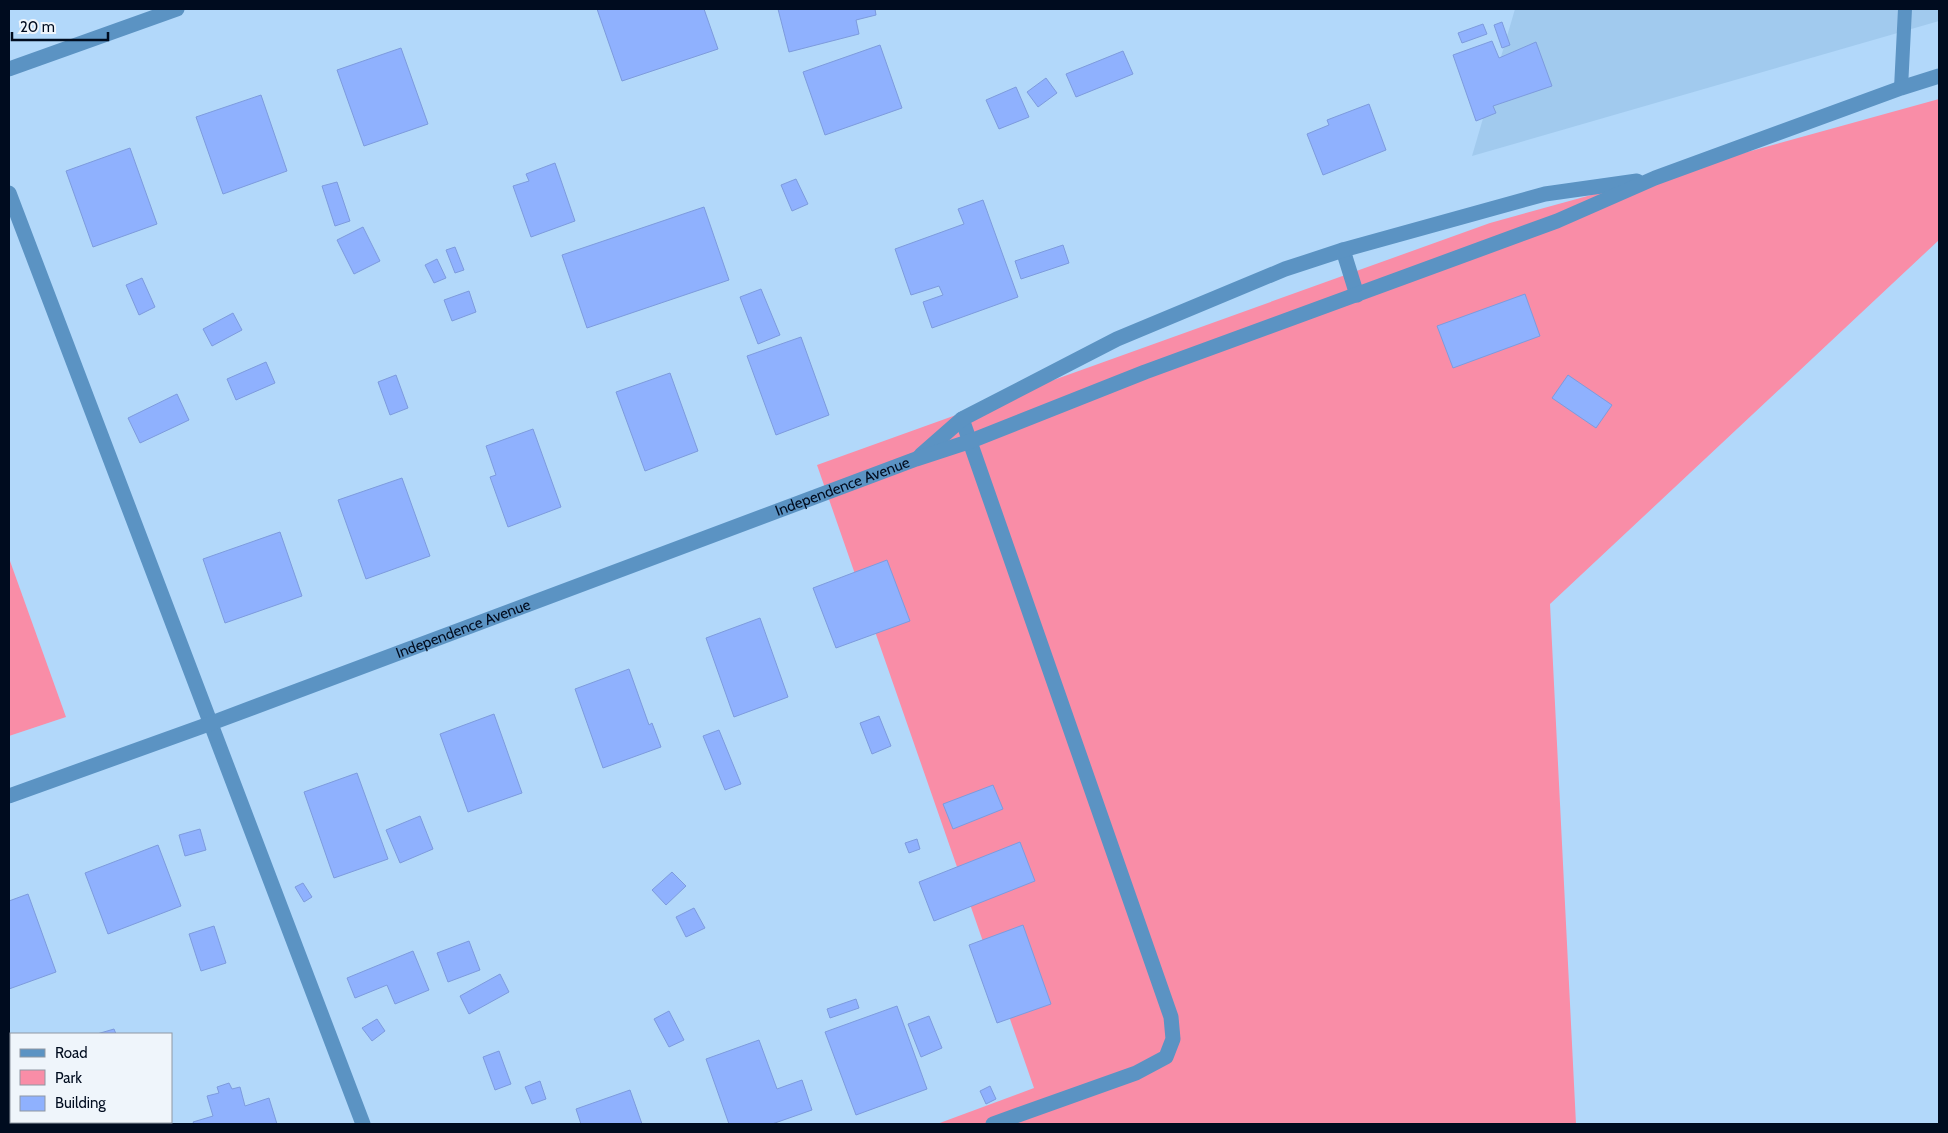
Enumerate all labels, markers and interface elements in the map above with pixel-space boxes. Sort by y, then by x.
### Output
scale bar [12,10,109,42]
text: 20 m [20,18,55,36]
street label: Independence Avenue [773,453,912,520]
street label: Independence Avenue [393,595,533,662]
legend [10,1033,172,1123]
text: Road [55,1044,88,1062]
text: Park [55,1069,82,1087]
text: Building [55,1094,106,1112]

